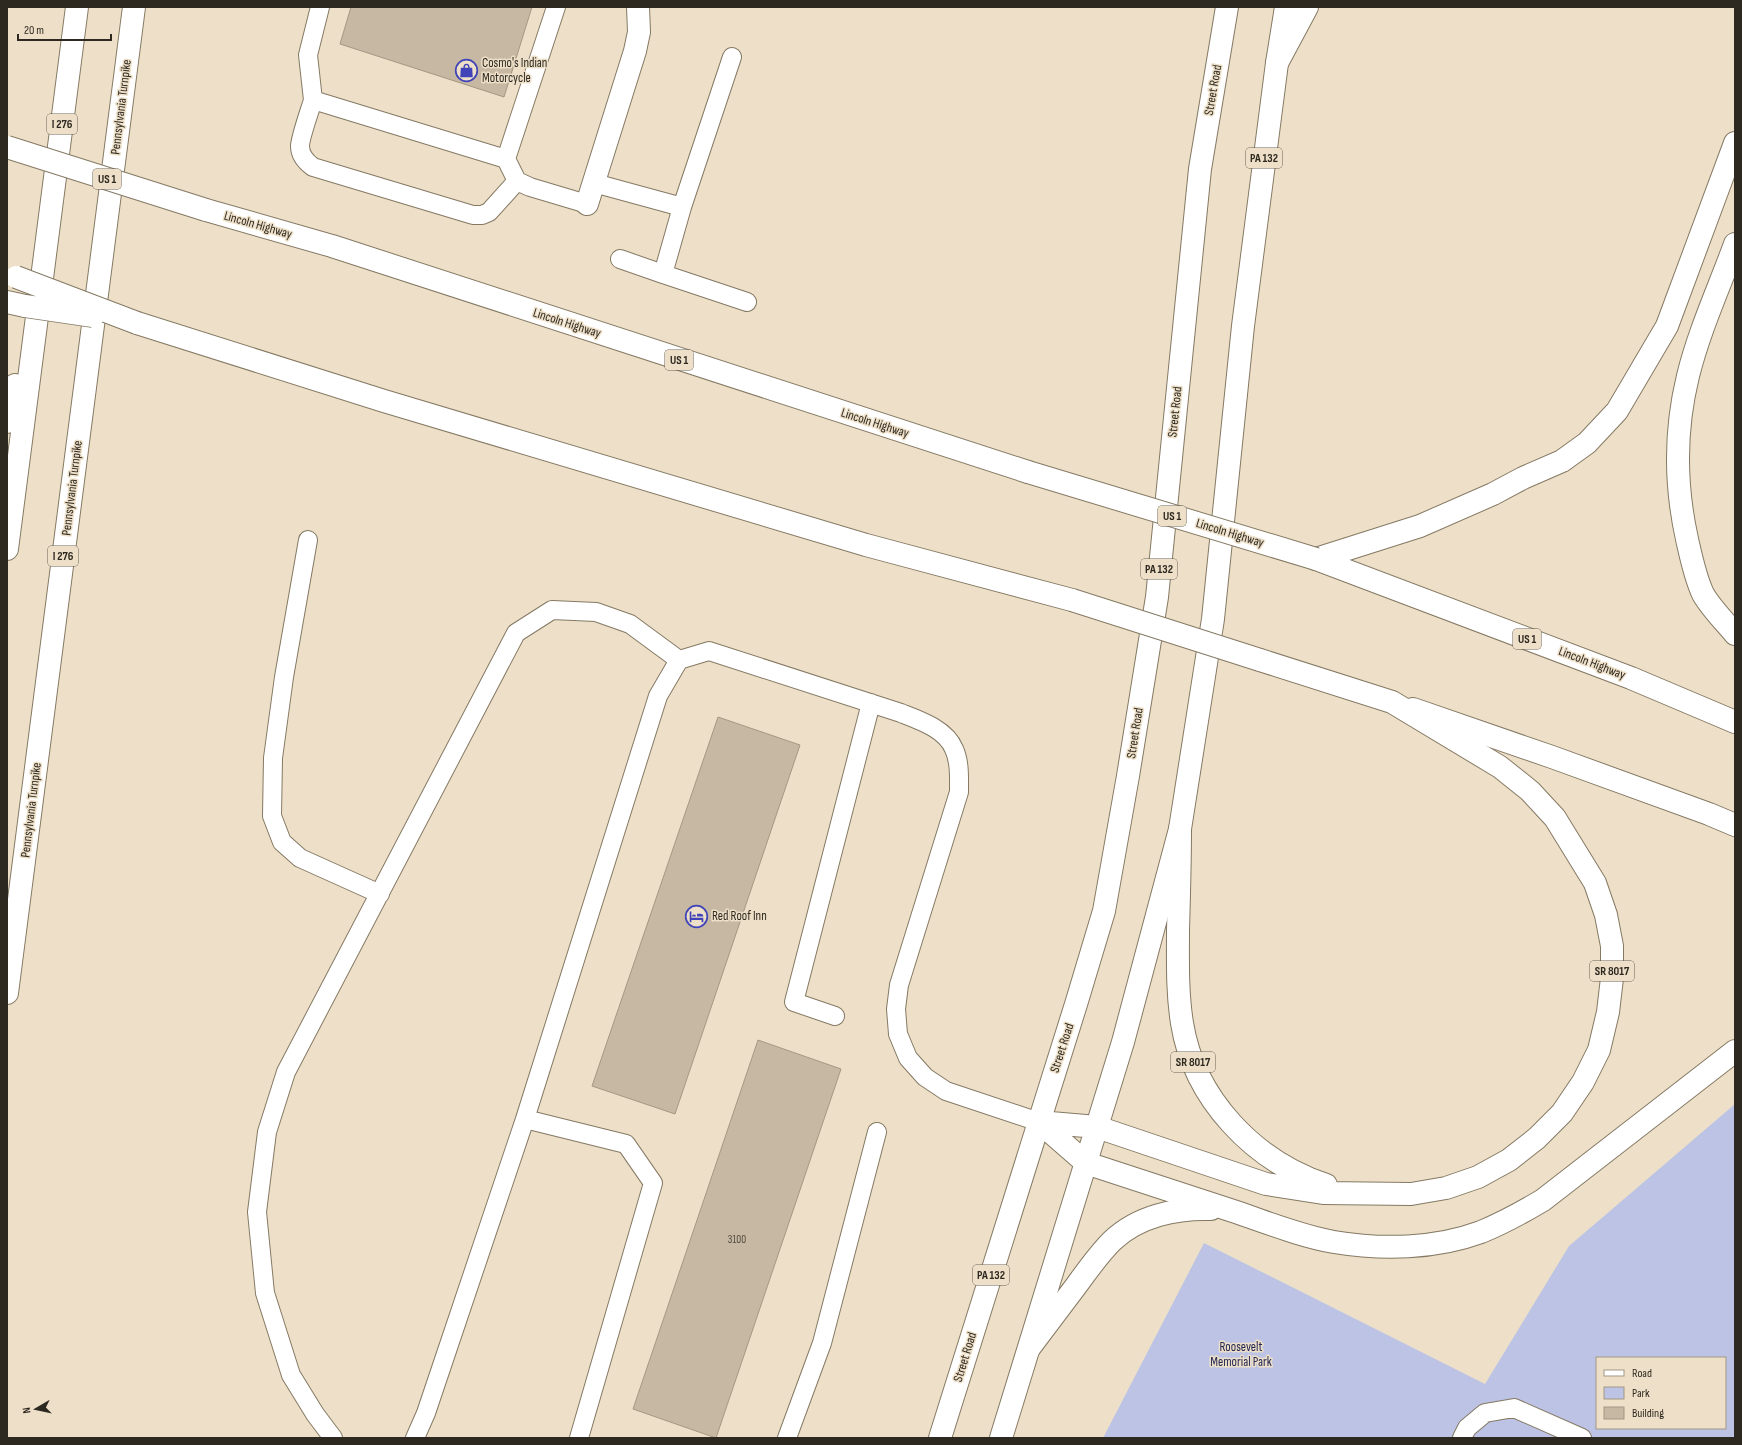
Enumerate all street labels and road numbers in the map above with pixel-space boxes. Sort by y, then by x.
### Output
street label: Pennsylvania Turnpike [107,59,135,155]
street label: Street Road [1201,63,1225,117]
road number: I 276 [47,114,77,134]
road number: PA 132 [1246,148,1282,168]
road number: US 1 [93,169,121,189]
street label: Lincoln Highway [222,208,294,242]
street label: Lincoln Highway [531,305,603,341]
road number: US 1 [665,350,693,370]
street label: Street Road [1164,386,1186,438]
street label: Lincoln Highway [839,405,911,441]
street label: Pennsylvania Turnpike [58,440,86,536]
road number: US 1 [1158,506,1186,526]
street label: Lincoln Highway [1194,515,1266,551]
road number: I 276 [48,546,78,566]
road number: PA 132 [1141,559,1177,579]
road number: US 1 [1513,629,1541,649]
street label: Lincoln Highway [1556,643,1628,683]
street label: Street Road [1123,706,1147,760]
street label: Pennsylvania Turnpike [17,762,45,858]
road number: SR 8017 [1590,961,1634,981]
street label: Street Road [1046,1021,1078,1075]
road number: SR 8017 [1171,1052,1215,1072]
road number: PA 132 [973,1265,1009,1285]
street label: Street Road [950,1330,980,1384]

